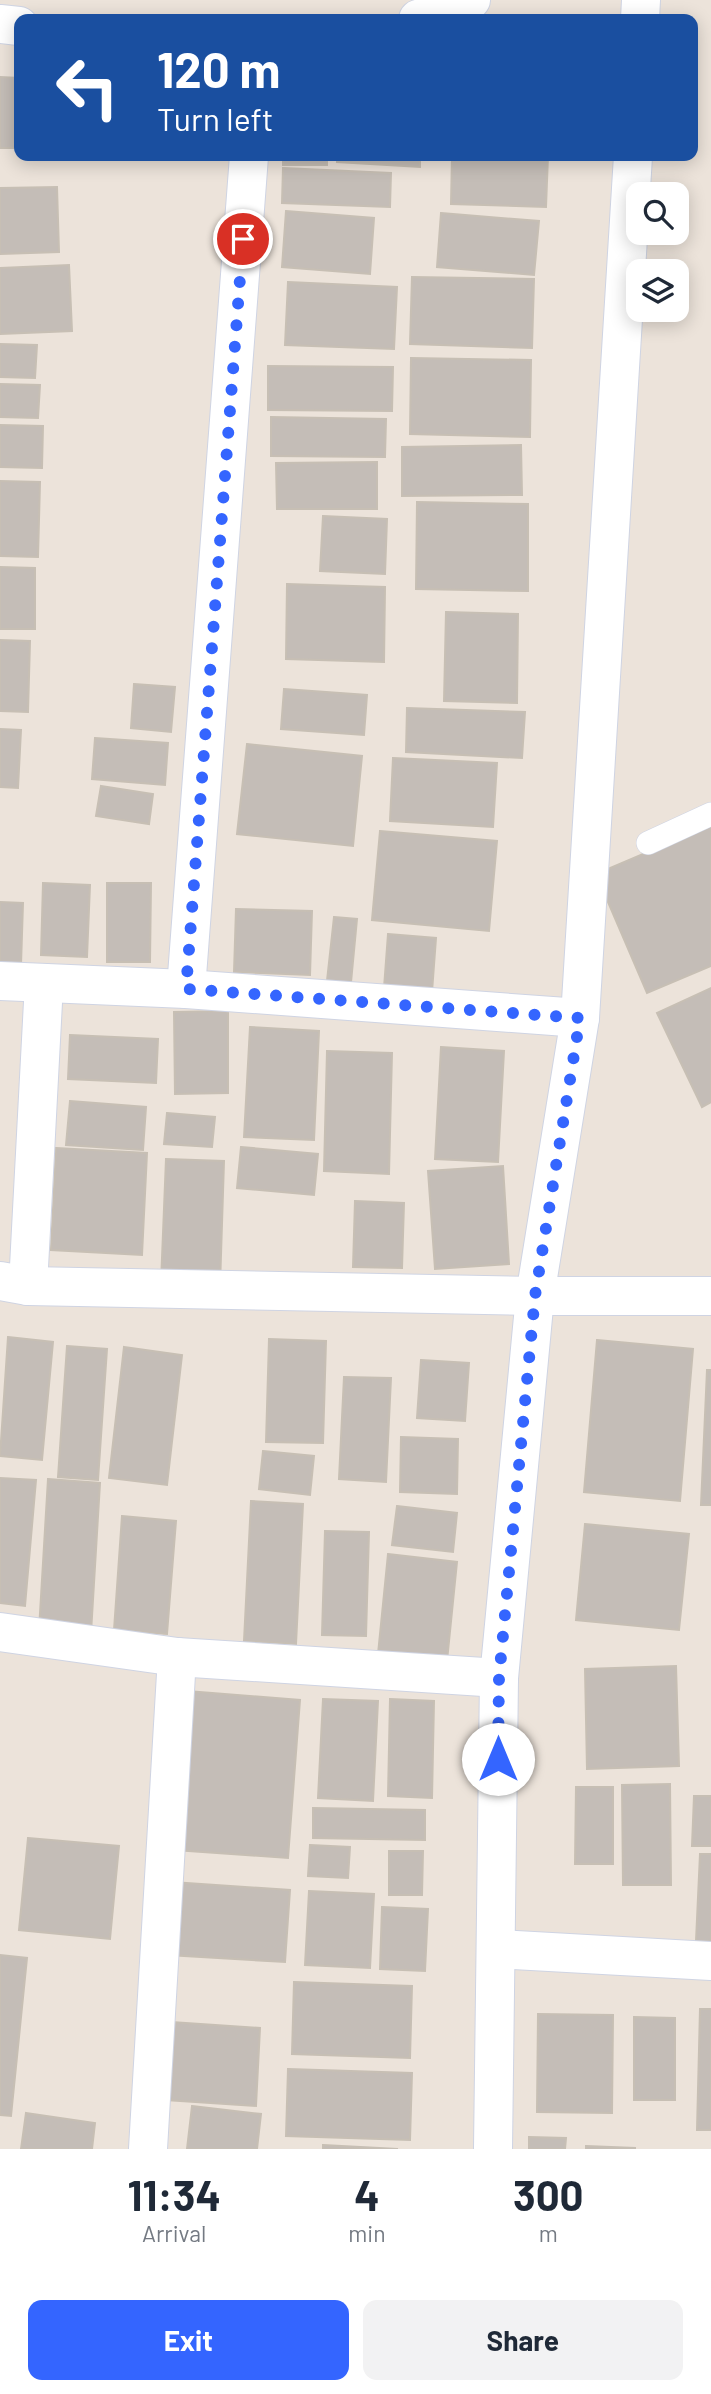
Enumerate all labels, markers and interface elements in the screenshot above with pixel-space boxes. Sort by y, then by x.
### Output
text: 120 m [157,39,280,98]
icon: left [42,42,133,133]
text: Turn left [157,99,274,137]
map controls [626,182,689,322]
button: search [626,182,689,245]
pin [213,209,273,269]
icon: arrive [224,220,262,258]
button: layers [626,259,689,322]
position arrow [461,1722,535,1796]
text: 11:34 [127,2169,221,2219]
text: 4 [354,2169,380,2219]
text: 300 [513,2169,584,2219]
text: Arrival [142,2219,206,2247]
text: min [348,2219,386,2247]
text: m [539,2219,558,2247]
button: Exit [28,2300,349,2380]
button: Share [363,2300,683,2380]

